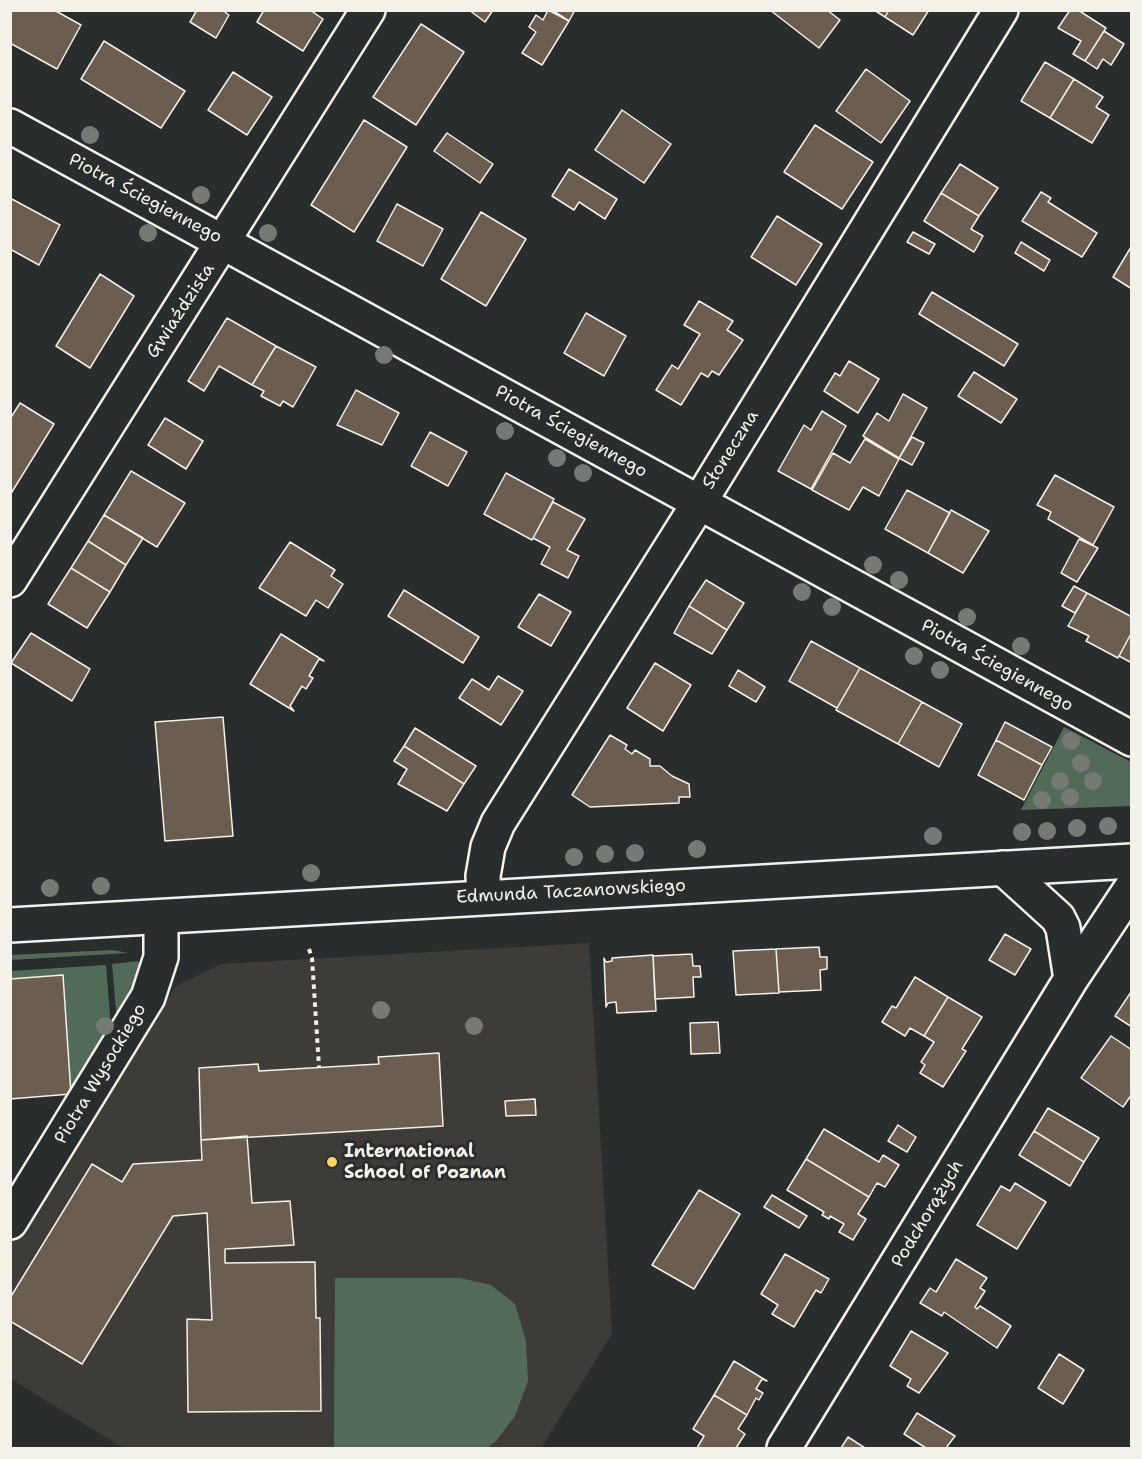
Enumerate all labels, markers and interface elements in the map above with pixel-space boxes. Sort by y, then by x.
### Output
street label: Piotra Ściegiennego [65,149,225,249]
street label: Gwiaździsta [142,260,220,362]
street label: Piotra Ściegiennego [491,381,651,483]
street label: Słoneczna [698,406,764,494]
street label: Piotra Ściegiennego [917,615,1077,717]
street label: Edmunda Taczanowskiego [456,875,686,909]
street label: Piotra Wysockiego [51,1000,151,1148]
place label: International School of Poznan [344,1141,506,1184]
marker: International School of Poznan [325,1155,339,1169]
street label: Podchorążych [887,1156,969,1272]

